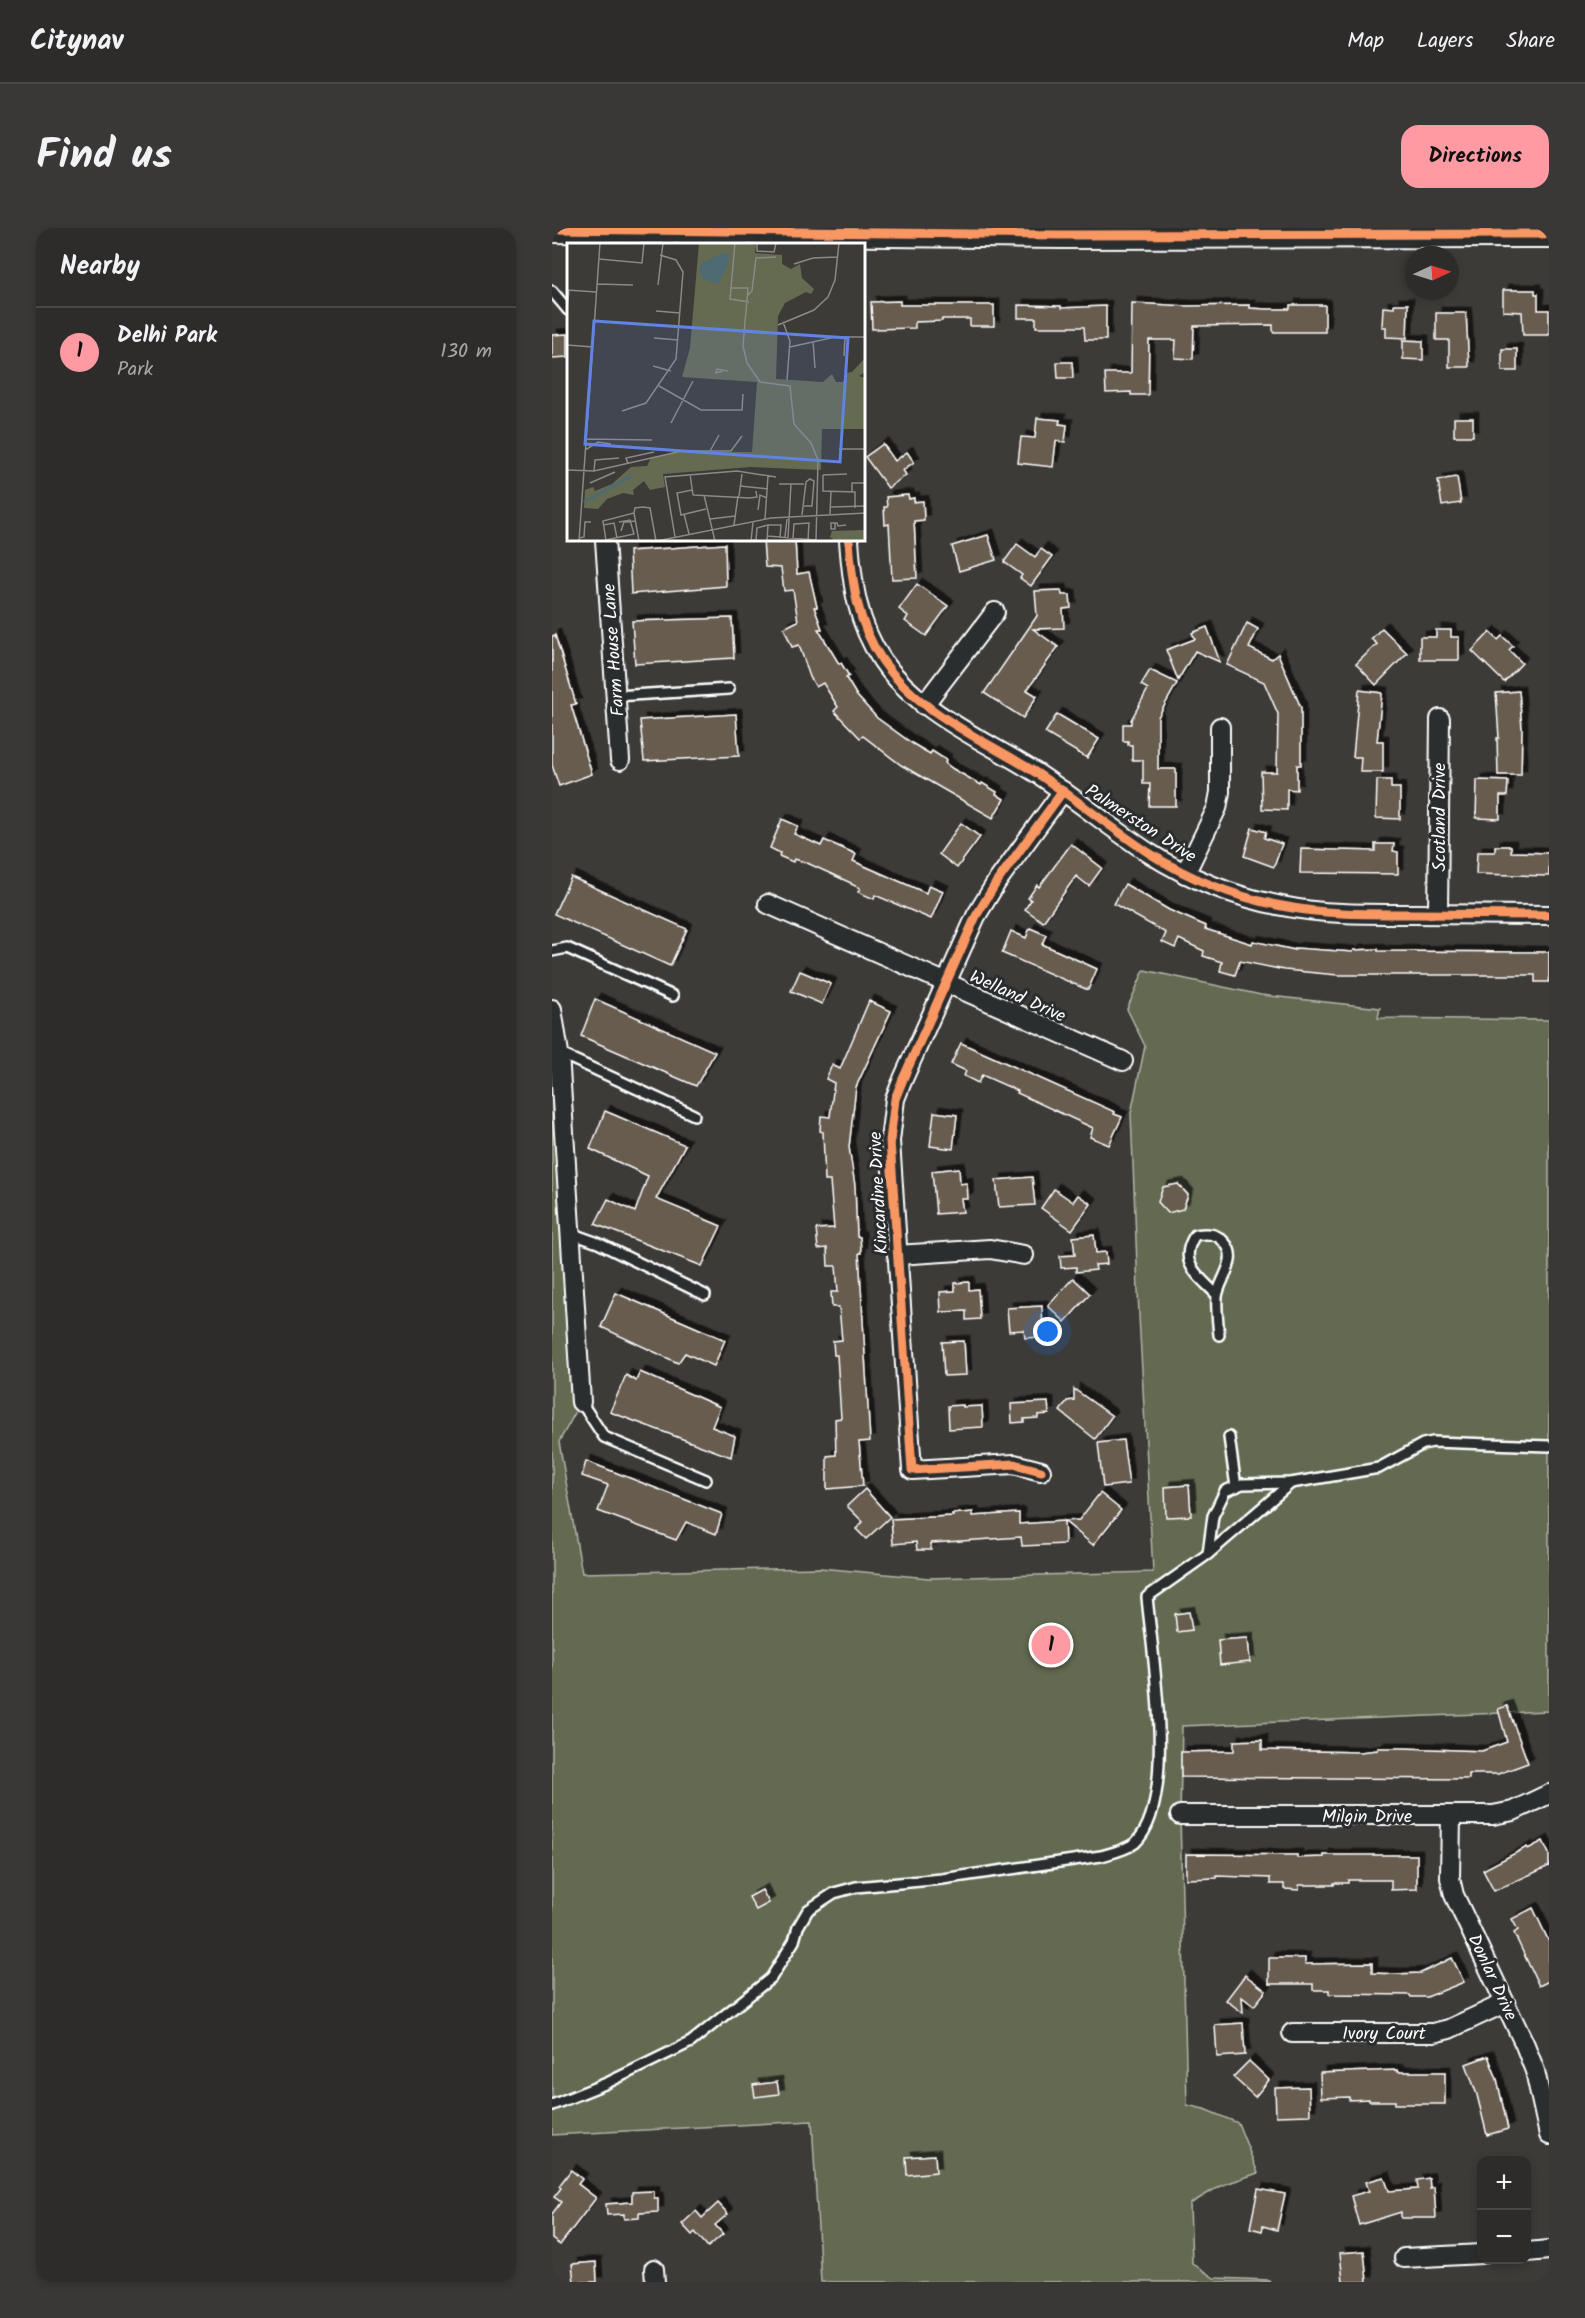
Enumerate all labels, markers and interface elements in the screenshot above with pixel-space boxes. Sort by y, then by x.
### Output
text: Citynav [30,19,123,64]
text: Map [1347,25,1384,58]
text: Layers [1417,25,1473,58]
text: Share [1506,25,1555,58]
text: Find us [36,123,172,190]
button: Directions [1401,125,1549,188]
inset map [567,243,866,542]
text: Nearby [60,246,140,288]
north arrow [1405,246,1459,300]
text: Delhi Park [117,319,217,354]
text: 1 [76,336,83,368]
text: 130 m [440,336,492,368]
text: Park [117,354,153,386]
street label: Farm House Lane [595,582,634,717]
street label: Scotland Drive [1426,763,1455,871]
street label: Palmerston Drive [1079,777,1202,871]
street label: Welland Drive [965,963,1070,1032]
street label: Kincardine Drive [862,1131,897,1255]
your location [1033,1317,1062,1346]
pin: 1 [1032,1622,1070,1668]
street label: Milgin Drive [1322,1803,1412,1832]
street label: Donlar Drive [1459,1929,1524,2026]
street label: Ivory Court [1342,2020,1427,2049]
map controls [1477,2156,1531,2264]
button: + [1477,2156,1531,2210]
button: − [1477,2210,1531,2264]

